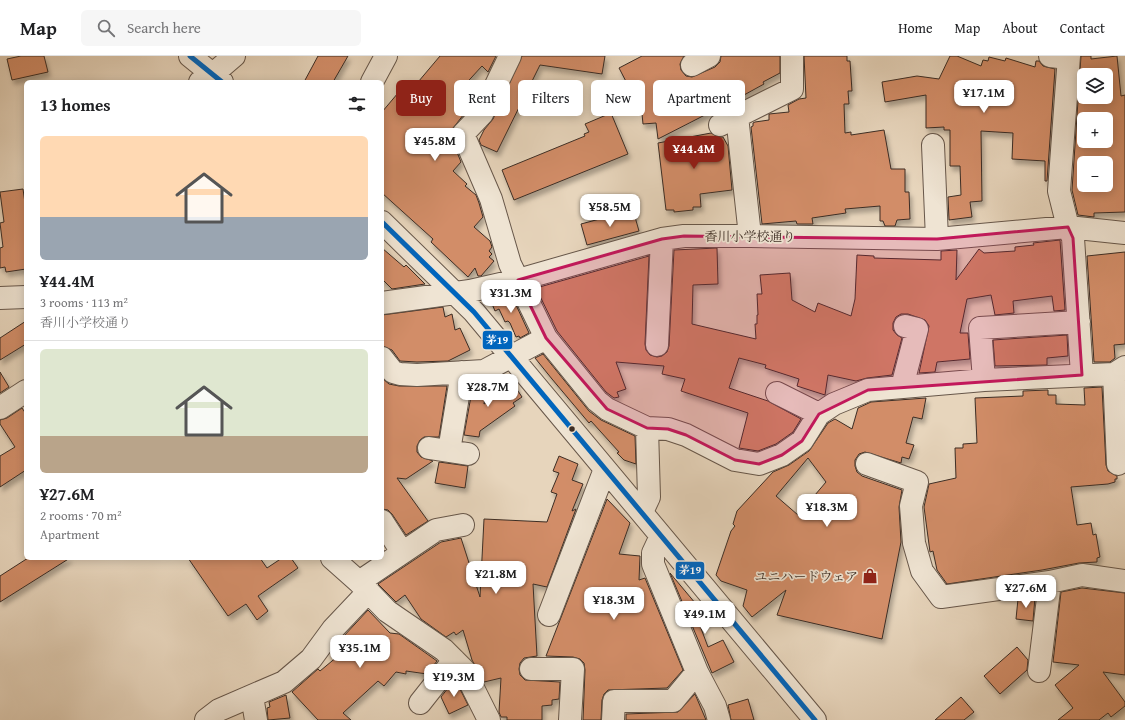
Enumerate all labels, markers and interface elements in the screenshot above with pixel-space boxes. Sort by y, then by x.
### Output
search box [81,10,361,46]
text: Map [20,14,57,42]
icon: search [95,17,117,39]
text: Search here [127,17,201,38]
text: Home [898,18,933,38]
text: Map [955,18,980,38]
text: About [1002,18,1038,38]
text: Contact [1060,18,1105,38]
map controls [1077,68,1113,192]
button: layers [1077,68,1113,104]
chip: Buy [396,80,446,116]
chip: Rent [454,80,510,116]
chip: Filters [518,80,583,116]
chip: New [591,80,645,116]
chip: Apartment [653,80,745,116]
pin: ¥17.1M [951,80,1017,114]
text: ¥17.1M [963,83,1005,102]
text: 13 homes [40,92,111,117]
icon: filters [346,93,368,115]
button: + [1077,112,1113,148]
pin: ¥45.8M [402,128,468,162]
text: ¥45.8M [414,131,456,150]
pin: ¥44.4M [661,136,727,170]
text: ¥44.4M [673,139,715,158]
button: − [1077,156,1113,192]
icon: home [168,162,240,234]
pin: ¥58.5M [577,194,643,228]
text: ¥58.5M [589,197,631,216]
street label: 香川小学校通り [704,227,796,246]
text: ¥44.4M [40,268,95,293]
pin: ¥31.3M [478,280,544,314]
text: ¥31.3M [490,283,532,302]
text: 3 rooms · 113 m² [40,293,128,312]
text: 香川小学校通り [40,313,131,332]
line badge: 茅19 [482,330,513,350]
text: 茅19 [486,332,508,348]
pin: ¥28.7M [455,374,521,408]
icon: home [168,375,240,447]
text: ¥28.7M [467,377,509,396]
unlabelled marker [567,424,577,434]
text: ¥27.6M [40,481,95,506]
pin: ¥18.3M [794,494,860,528]
text: ¥18.3M [806,497,848,516]
text: 2 rooms · 70 m² [40,506,122,525]
text: Apartment [40,525,100,544]
pin: ¥21.8M [463,561,529,595]
line badge: 茅19 [675,561,705,580]
text: 茅19 [679,562,701,578]
text: ¥21.8M [475,564,517,583]
place label: ユニハードウェア [755,567,858,586]
shop icon: ユニハードウェア [861,567,879,585]
pin: ¥27.6M [993,575,1059,609]
text: ¥27.6M [1005,578,1047,597]
pin: ¥18.3M [581,587,647,621]
text: ¥18.3M [593,590,635,609]
pin: ¥49.1M [672,601,738,635]
text: ¥49.1M [684,604,726,623]
pin: ¥35.1M [327,635,393,669]
text: ¥35.1M [339,638,381,657]
pin: ¥19.3M [421,664,487,698]
text: ¥19.3M [433,667,475,686]

